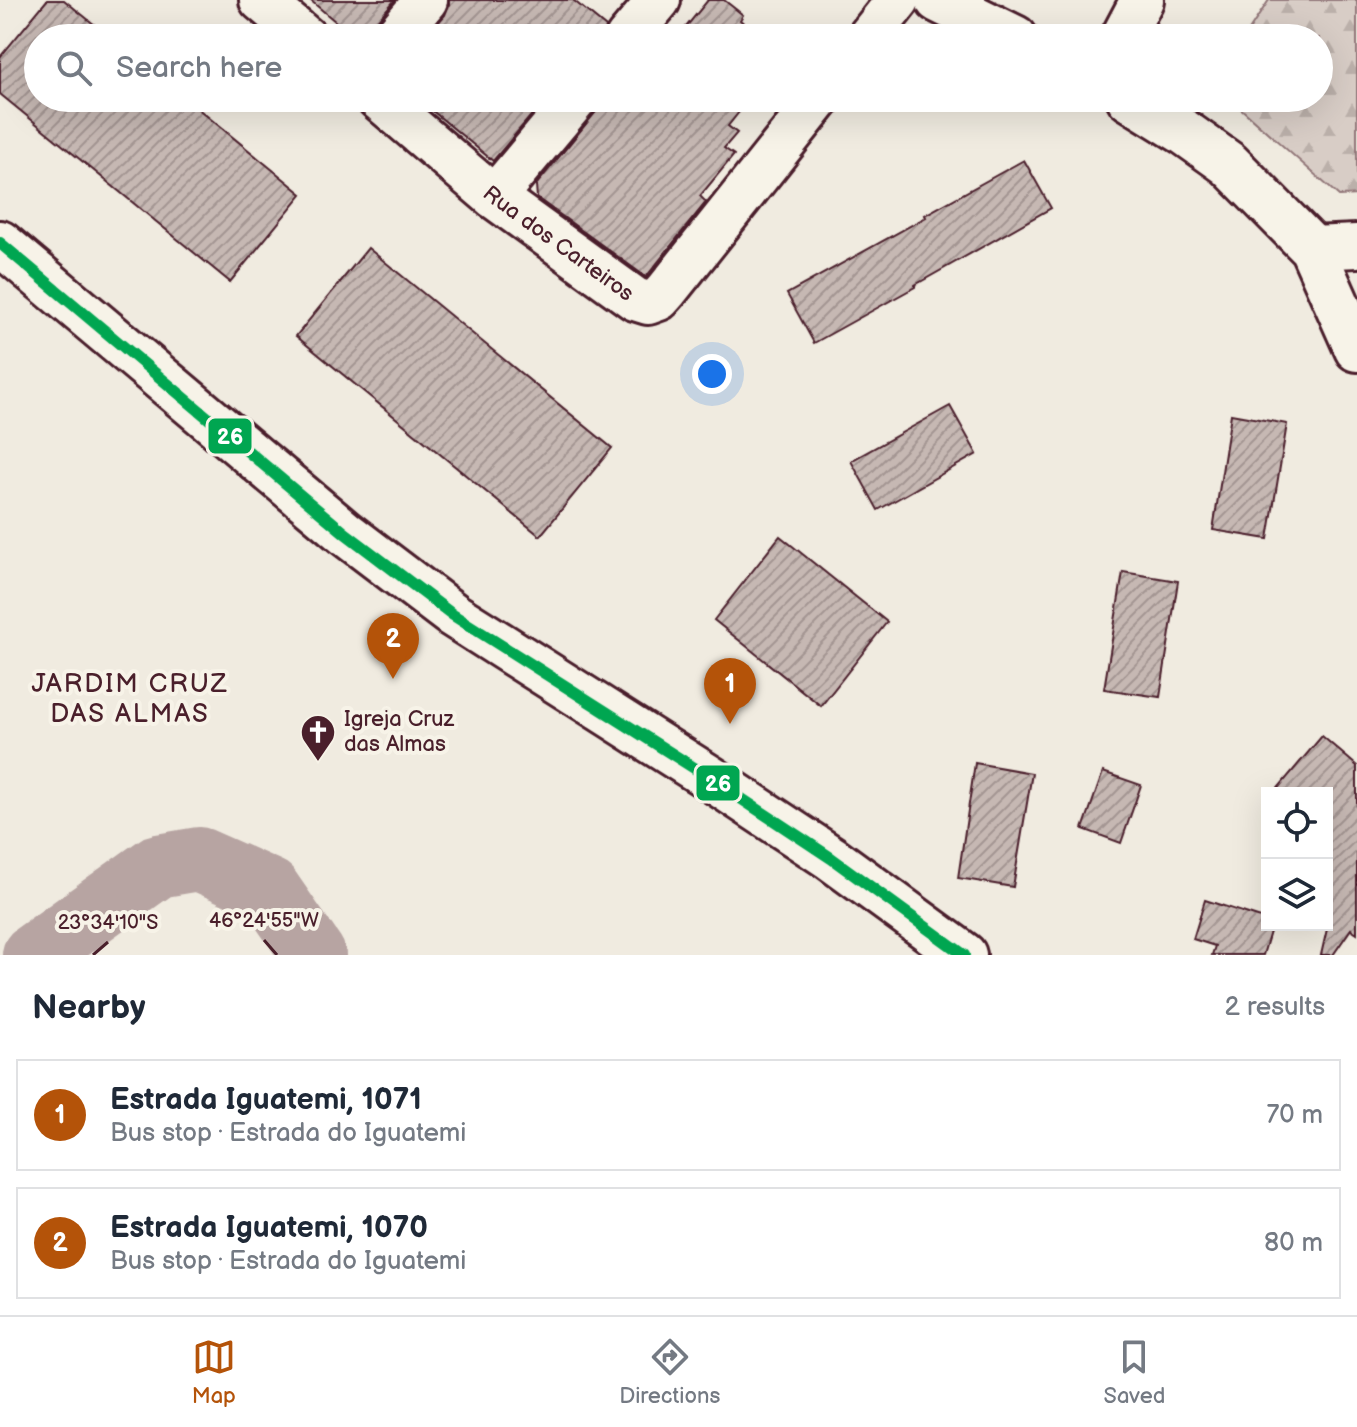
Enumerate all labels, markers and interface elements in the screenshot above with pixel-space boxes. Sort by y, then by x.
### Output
search box [24,24,1333,112]
icon: search [52,46,96,90]
text: Search here [116,50,282,86]
street label: Rua dos Carteiros [477,180,639,307]
your location [692,354,732,394]
line badge: 26 [207,417,253,455]
text: 26 [217,424,243,451]
pin: 2 [367,613,419,679]
pin: 1 [704,658,756,724]
district label: JARDIM CRUZ DAS ALMAS [31,669,229,730]
place label: Igreja Cruz das Almas [344,706,455,758]
church icon: Igreja Cruz das Almas [299,713,337,763]
line badge: 26 [695,764,741,802]
text: 26 [705,771,731,798]
map controls [1261,787,1333,931]
button: locate [1261,787,1333,859]
button: layers [1261,859,1333,931]
text: 46°24'55"W [209,909,319,933]
text: 23°34'10"S [58,911,158,935]
text: Nearby [32,987,146,1028]
text: 2 results [1225,992,1325,1023]
text: Estrada Iguatemi, 1071 [110,1082,422,1118]
text: 1 [55,1100,65,1131]
text: 70 m [1266,1100,1323,1131]
text: Bus stop · Estrada do Iguatemi [110,1118,466,1149]
text: Estrada Iguatemi, 1070 [110,1210,428,1246]
text: 2 [52,1228,68,1259]
text: 80 m [1264,1228,1323,1259]
text: Bus stop · Estrada do Iguatemi [110,1246,466,1277]
tab: Map [192,1335,236,1410]
tab: Directions [619,1335,720,1410]
tab: Saved [1104,1335,1165,1410]

